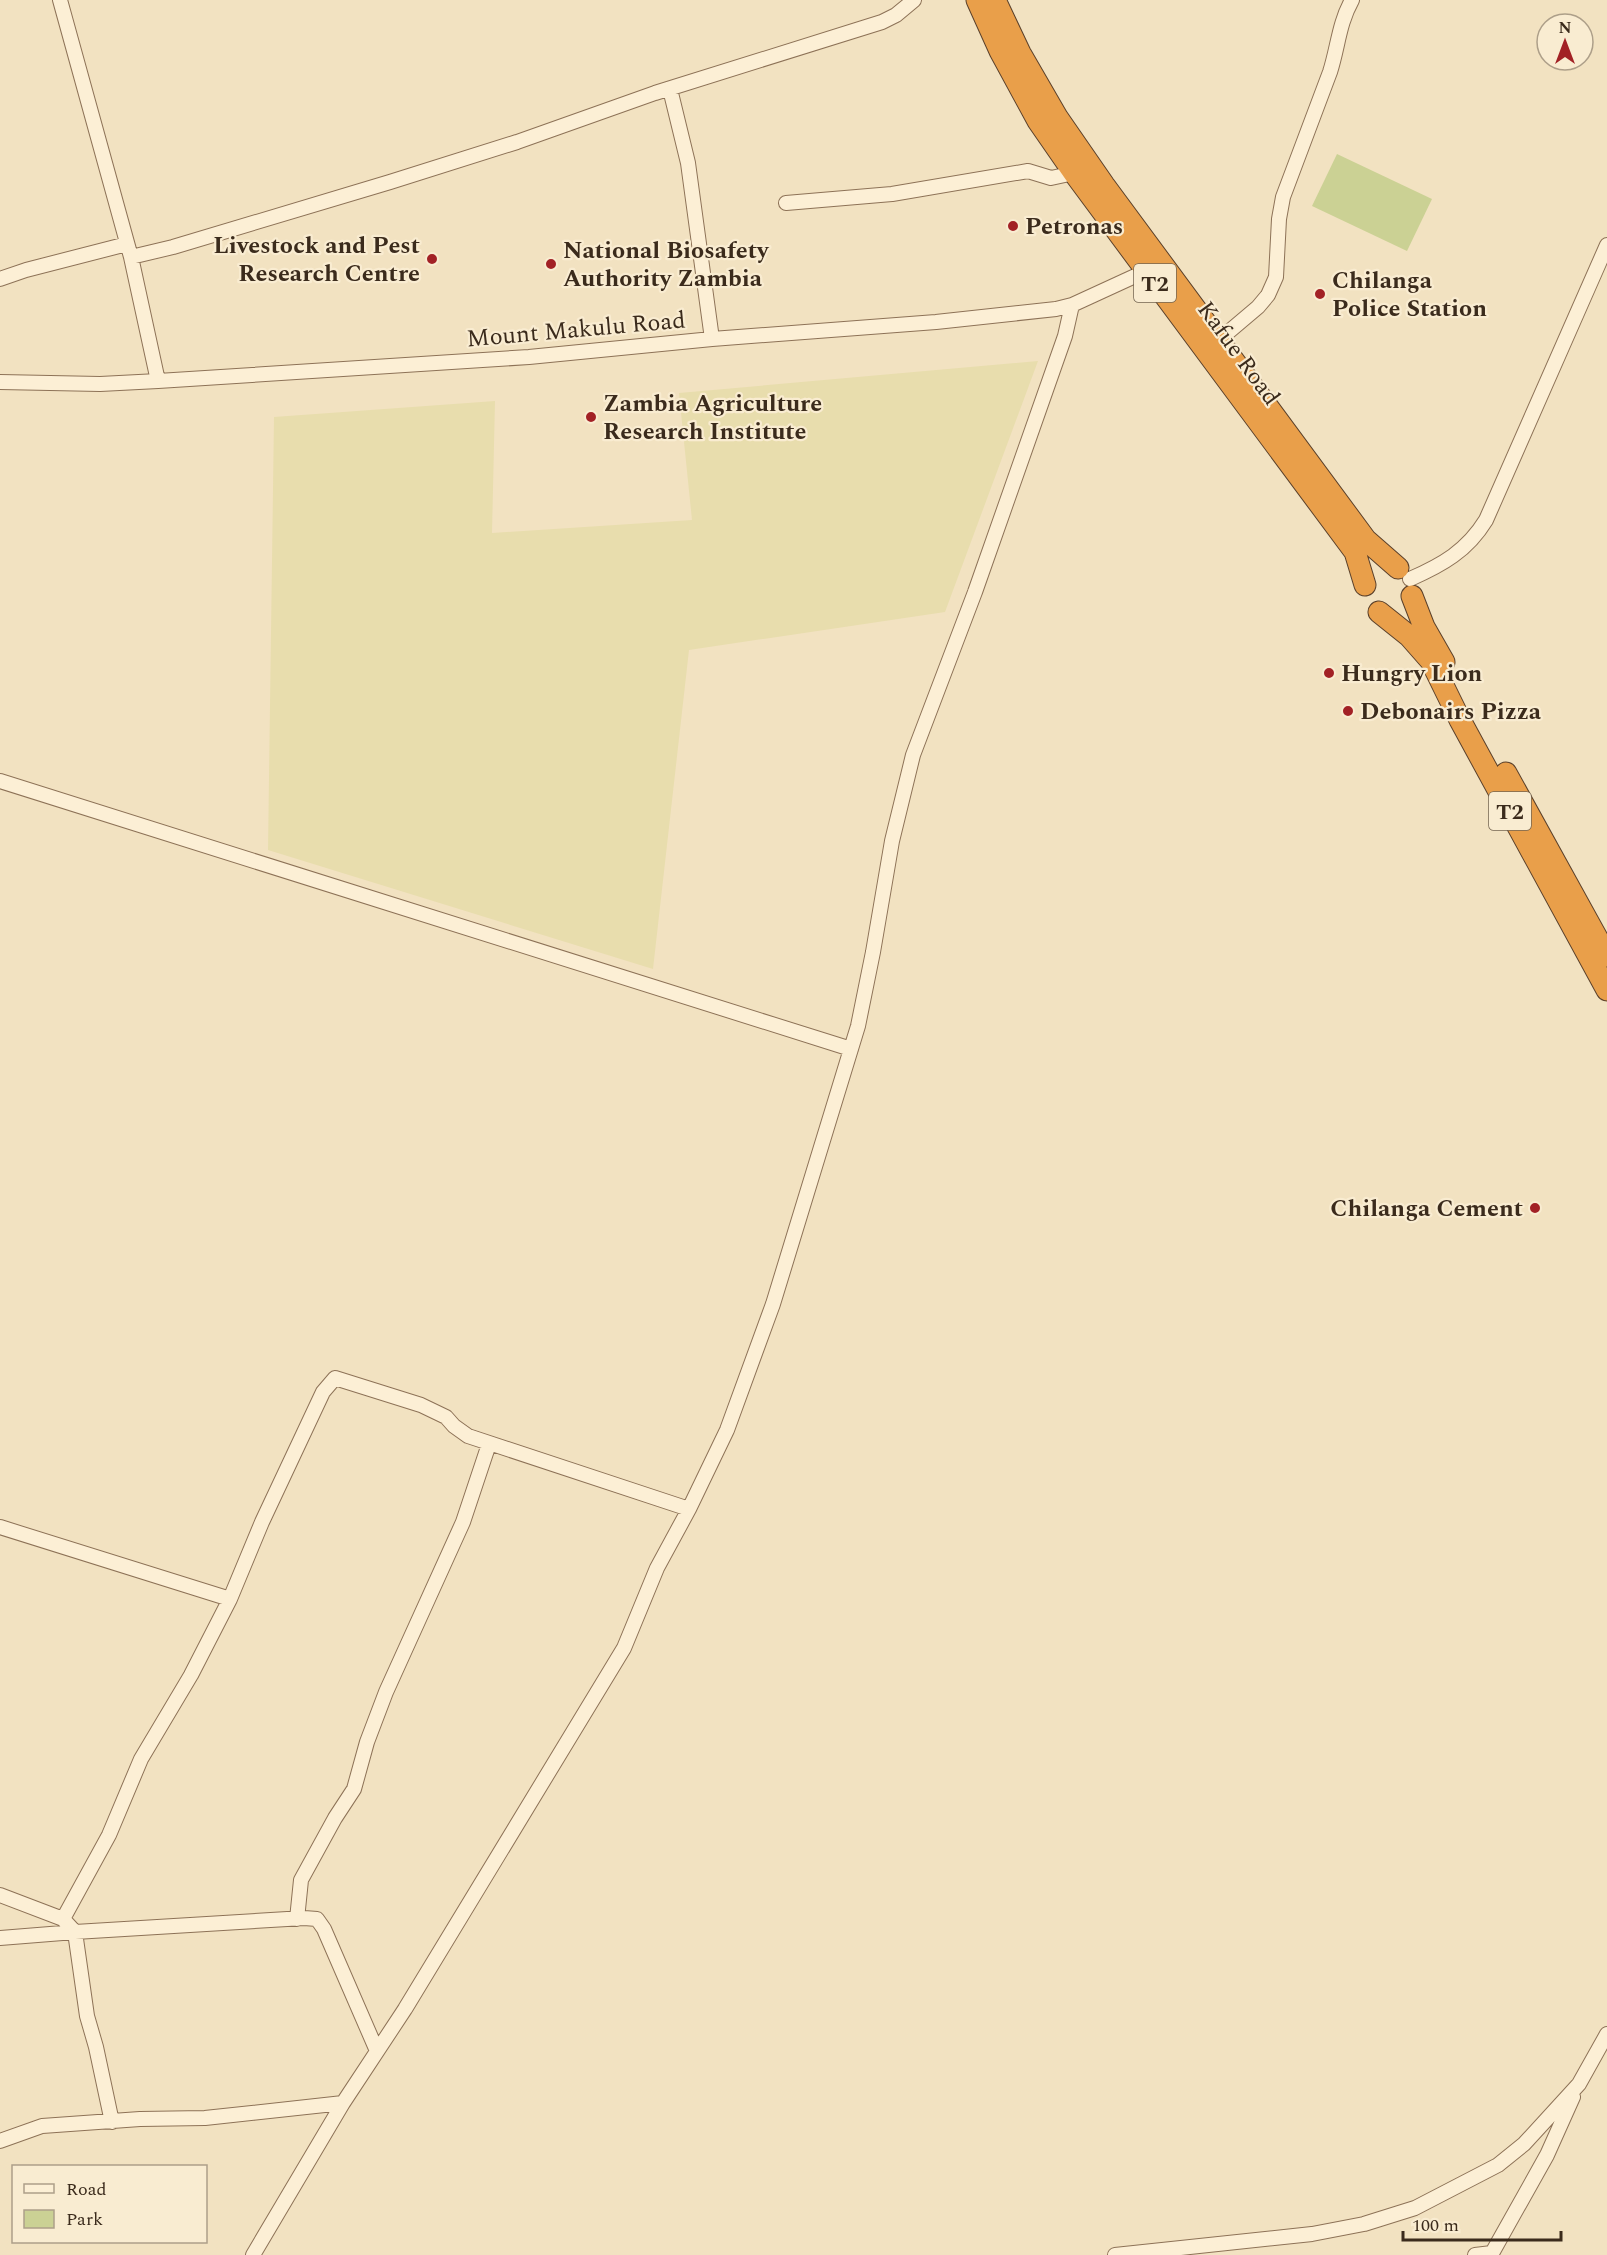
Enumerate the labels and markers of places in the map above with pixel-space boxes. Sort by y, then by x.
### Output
place label: Petronas [1025,209,1123,245]
marker: Petronas [1006,219,1020,233]
place label: Livestock and Pest Research Centre [213,228,420,292]
place label: National Biosafety Authority Zambia [563,233,770,297]
marker: Livestock and Pest Research Centre [425,252,439,266]
marker: National Biosafety Authority Zambia [544,257,558,271]
place label: Chilanga Police Station [1332,263,1487,327]
marker: Chilanga Police Station [1313,287,1327,301]
place label: Zambia Agriculture Research Institute [603,386,822,450]
marker: Zambia Agriculture Research Institute [584,410,598,424]
place label: Hungry Lion [1341,656,1483,692]
marker: Hungry Lion [1322,666,1336,680]
place label: Debonairs Pizza [1360,694,1542,730]
marker: Debonairs Pizza [1341,704,1355,718]
place label: Chilanga Cement [1330,1191,1523,1227]
marker: Chilanga Cement [1528,1201,1542,1215]

